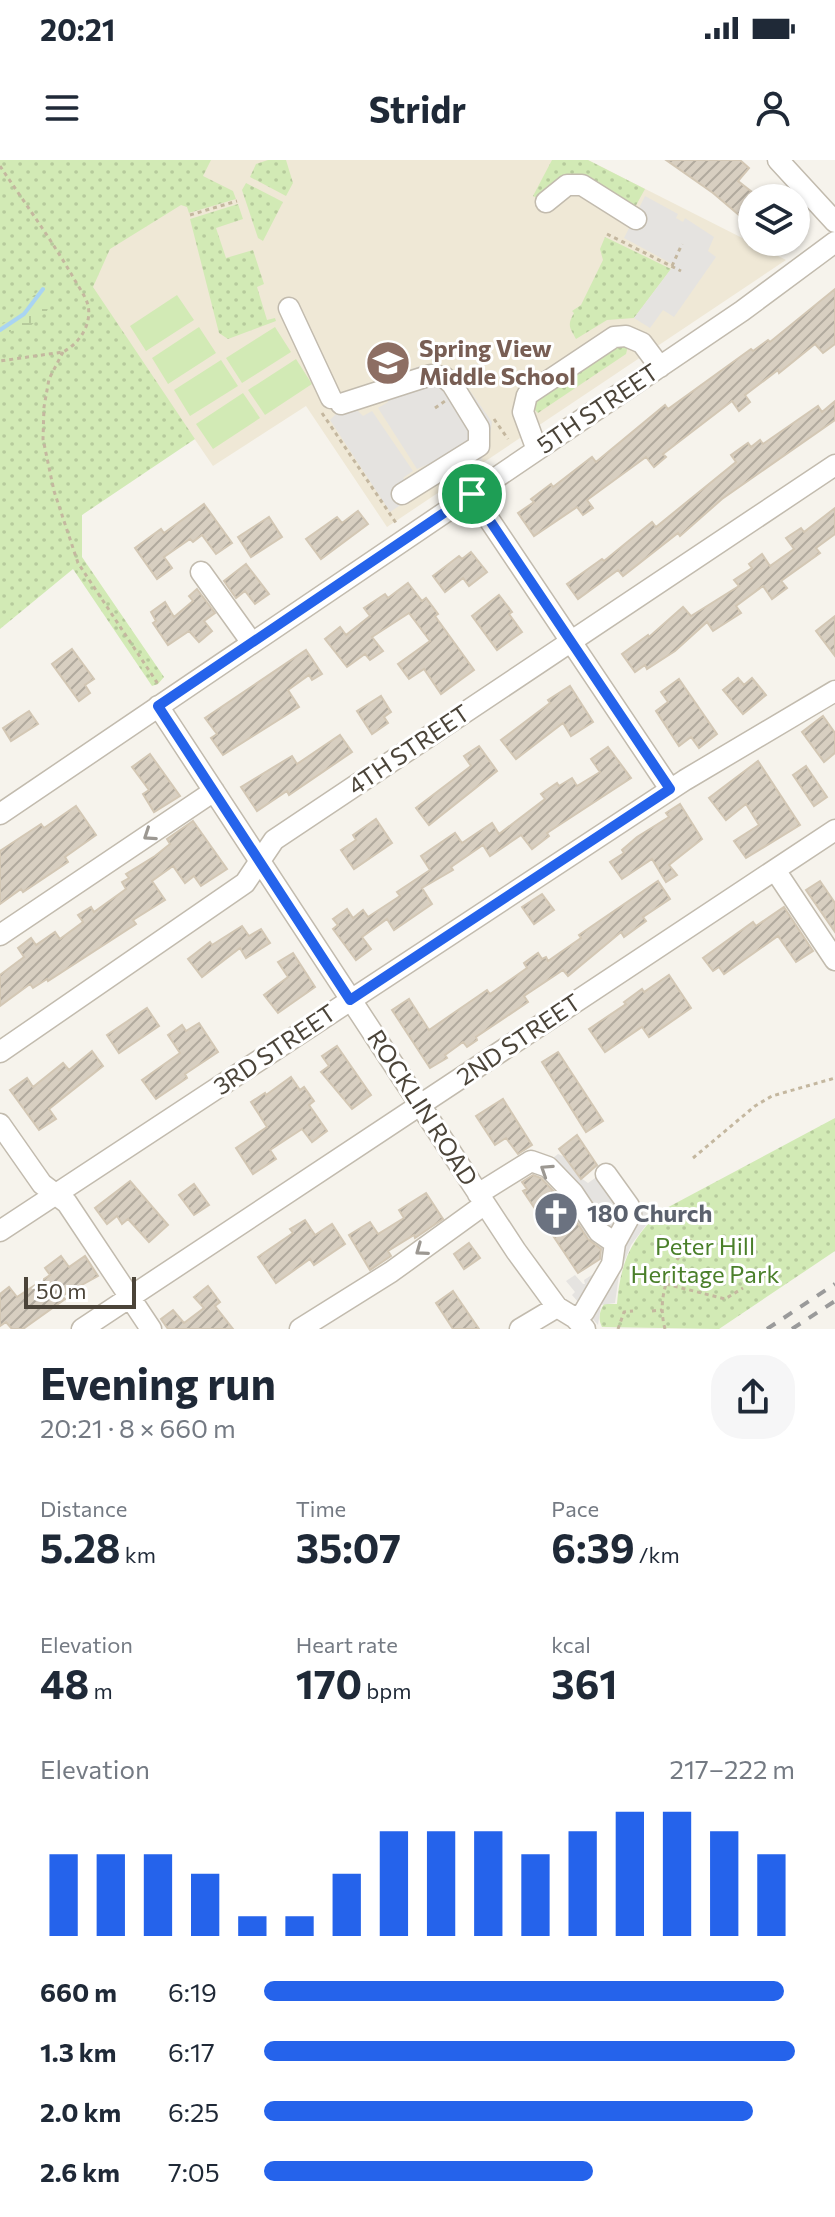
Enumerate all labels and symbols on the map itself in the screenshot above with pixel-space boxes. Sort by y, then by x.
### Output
place label: Spring View Middle School [419,333,576,390]
school or university icon: Spring View Middle School [364,339,412,387]
street label: 5TH STREET [531,357,663,459]
pin [438,460,506,528]
street label: 4TH STREET [342,697,475,800]
one-way arrow [143,825,158,840]
street label: 2ND STREET [451,987,585,1091]
street label: 3RD STREET [208,997,341,1100]
street label: ROCKLIN ROAD [362,1024,484,1190]
one-way arrow [541,1164,555,1179]
church icon: 180 Church [532,1190,580,1238]
place label: 180 Church [587,1198,712,1227]
park label: Peter Hill Heritage Park [630,1231,780,1288]
one-way arrow [416,1240,430,1254]
scale bar [24,1273,136,1309]

